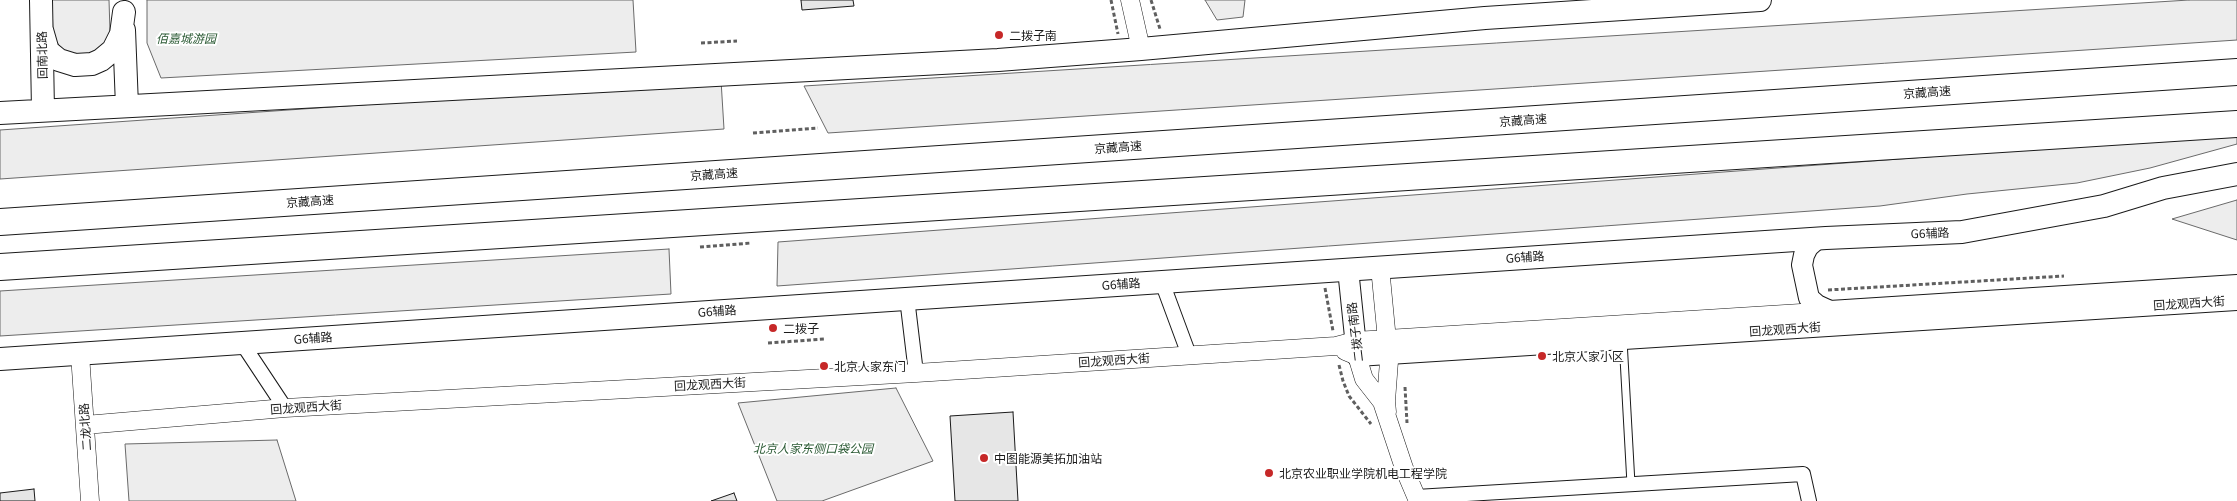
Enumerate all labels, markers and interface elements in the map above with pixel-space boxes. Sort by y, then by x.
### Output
place label: 二拨子南 [1009,28,1057,42]
marker: 二拨子南 [993,29,1005,41]
street label: 回南北路 [34,31,50,79]
park label: 佰嘉城游园 [156,31,216,45]
street label: 京藏高速 [1903,83,1951,101]
street label: 京藏高速 [1499,111,1547,129]
street label: 京藏高速 [1094,138,1142,156]
street label: 京藏高速 [690,165,738,183]
street label: 京藏高速 [286,192,334,210]
street label: G6辅路 [1910,225,1950,241]
street label: G6辅路 [1505,248,1545,266]
street label: G6辅路 [1101,275,1141,293]
street label: 回龙观西大街 [2153,293,2225,313]
street label: 二拨子南路 [1344,301,1366,363]
street label: G6辅路 [697,302,737,320]
street label: 回龙观西大街 [1749,319,1821,339]
place label: 二拨子 [783,321,819,335]
marker: 二拨子 [767,322,779,334]
street label: G6辅路 [293,329,333,347]
place label: 北京人家小区 [1552,349,1624,363]
street label: 回龙观西大街 [1078,350,1150,370]
marker: 北京人家小区 [1536,350,1548,362]
place label: 北京人家东门 [834,359,906,373]
marker: 北京人家东门 [818,360,830,372]
street label: 回龙观西大街 [674,375,746,393]
street label: 回龙观西大街 [270,397,342,417]
street label: 二龙北路 [76,403,94,451]
park label: 北京人家东侧口袋公园 [753,441,873,455]
place label: 中图能源美拓加油站 [994,451,1102,465]
marker: 中图能源美拓加油站 [978,452,990,464]
place label: 北京农业职业学院机电工程学院 [1279,466,1447,480]
marker: 北京农业职业学院机电工程学院 [1263,467,1275,479]

